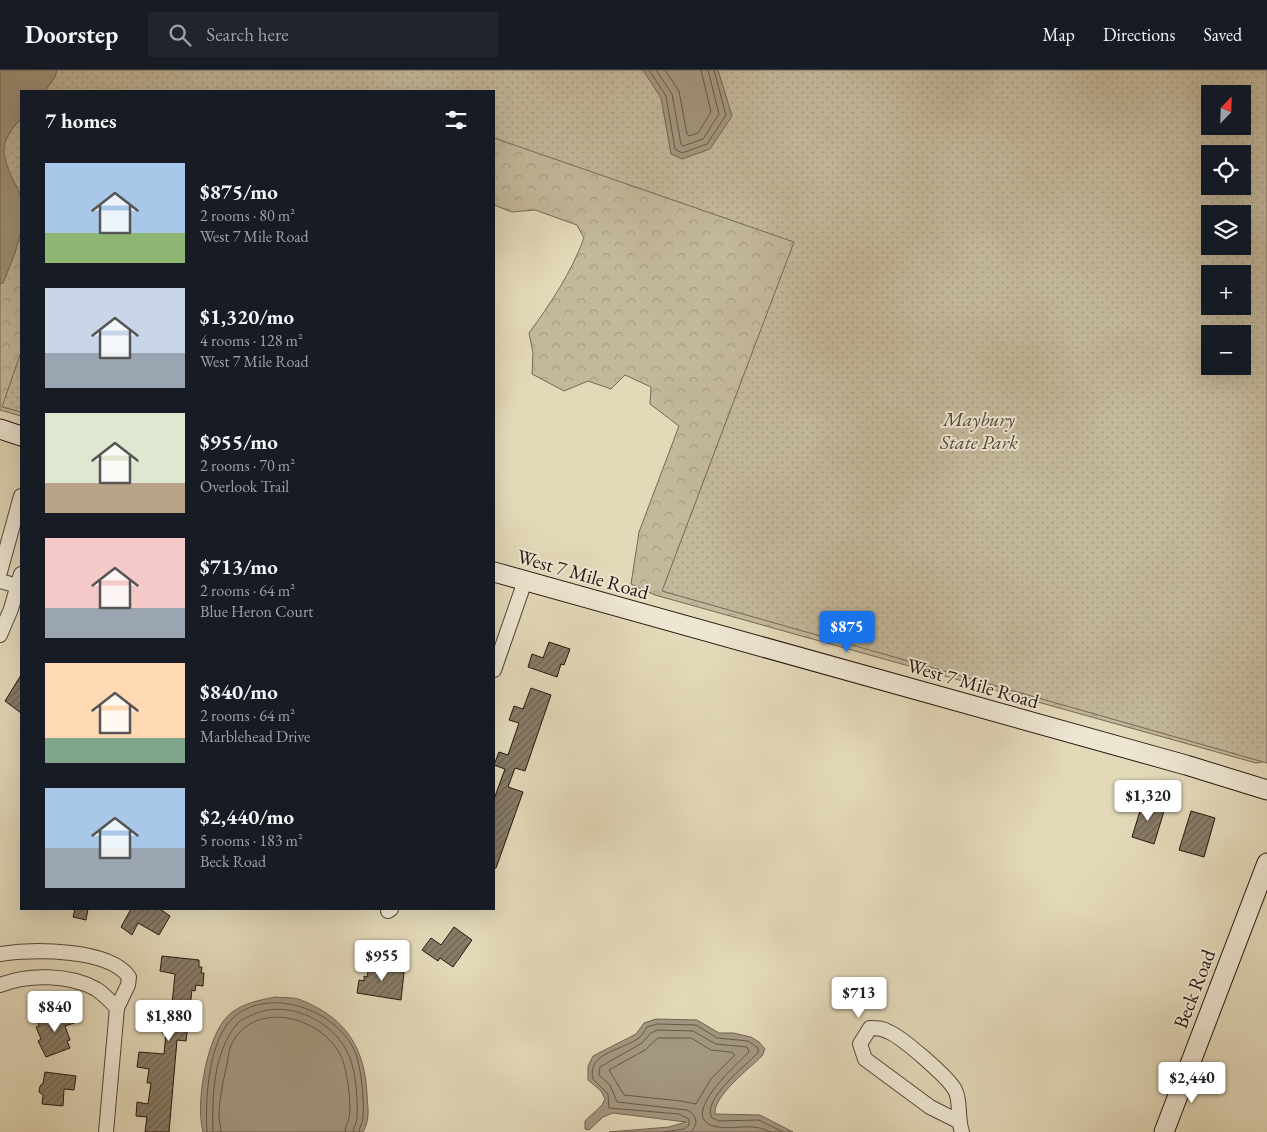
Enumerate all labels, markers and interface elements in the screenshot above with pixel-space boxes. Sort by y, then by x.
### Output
search box [148,12,498,57]
text: Doorstep [25,19,118,50]
icon: search [166,21,194,49]
text: Search here [206,22,289,47]
text: Map [1043,23,1075,46]
text: Directions [1103,23,1175,46]
text: Saved [1203,23,1242,46]
north arrow [1201,85,1251,135]
map controls [1201,85,1251,375]
icon: filters [442,106,470,134]
text: 7 homes [45,107,117,134]
button: locate [1201,145,1251,195]
text: $875/mo [200,178,278,205]
icon: home [85,183,145,243]
text: 2 rooms · 80 m² [200,205,295,226]
button: layers [1201,205,1251,255]
text: West 7 Mile Road [200,226,309,247]
button: + [1201,265,1251,315]
text: $1,320/mo [200,303,294,330]
icon: home [85,308,145,368]
button: − [1201,325,1251,375]
text: 4 rooms · 128 m² [200,330,303,351]
text: West 7 Mile Road [200,351,309,372]
park label: Maybury State Park [939,406,1018,455]
text: $955/mo [200,428,278,455]
icon: home [85,433,145,493]
text: 2 rooms · 70 m² [200,455,295,476]
text: Overlook Trail [200,476,289,497]
street label: West 7 Mile Road [514,543,653,605]
text: $713/mo [200,553,278,580]
icon: home [85,558,145,618]
text: 2 rooms · 64 m² [200,580,295,601]
text: Blue Heron Court [200,601,313,622]
pin: $875 [817,610,877,653]
text: $875 [831,616,863,637]
street label: West 7 Mile Road [904,652,1043,714]
text: $840/mo [200,678,278,705]
icon: home [85,683,145,743]
text: 2 rooms · 64 m² [200,705,295,726]
text: Marblehead Drive [200,726,310,747]
pin: $1,320 [1107,780,1189,822]
text: $1,320 [1125,785,1171,806]
text: $2,440/mo [200,803,294,830]
icon: home [85,808,145,868]
text: 5 rooms · 183 m² [200,830,303,851]
text: Beck Road [200,851,266,872]
pin: $955 [352,940,412,982]
text: $955 [366,945,398,966]
street label: Beck Road [1167,945,1221,1032]
pin: $713 [829,976,889,1019]
text: $713 [843,982,875,1003]
pin: $840 [25,990,85,1033]
text: $840 [39,996,71,1017]
pin: $1,880 [128,1000,210,1042]
text: $1,880 [146,1005,192,1026]
pin: $2,440 [1151,1062,1233,1104]
text: $2,440 [1169,1067,1215,1088]

